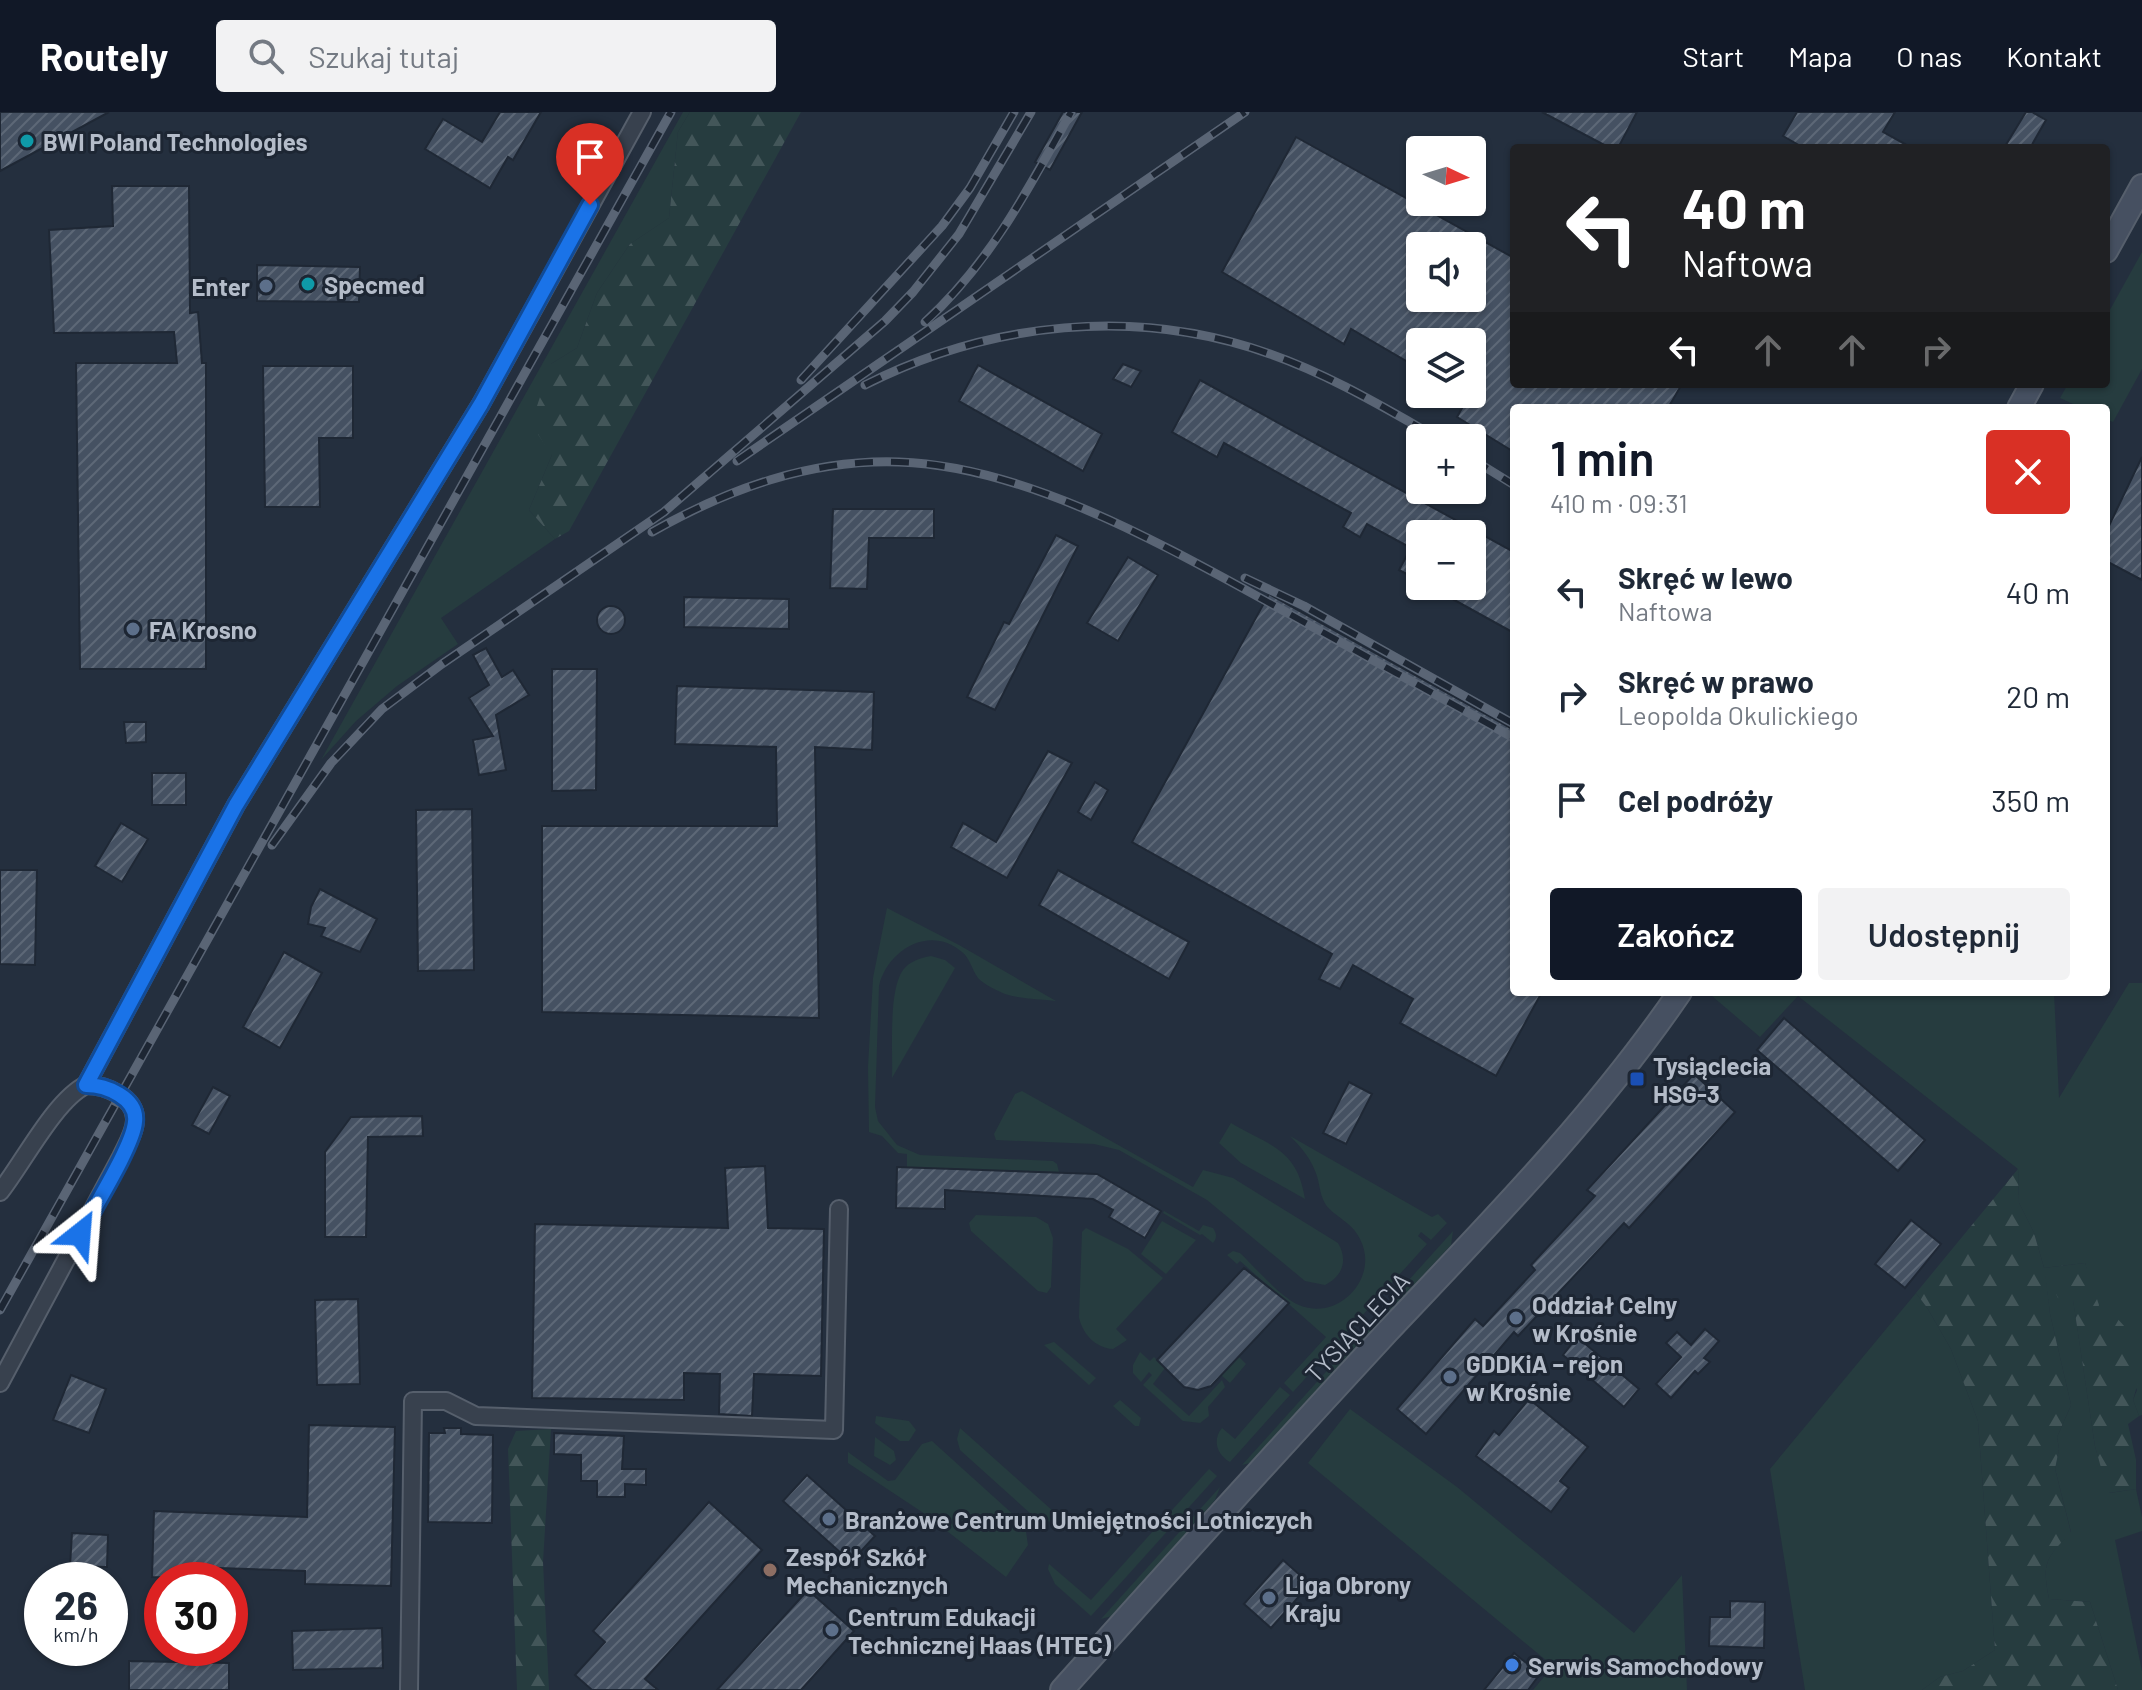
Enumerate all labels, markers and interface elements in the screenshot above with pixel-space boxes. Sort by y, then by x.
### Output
search box [216,20,776,92]
text: Routely [40,33,168,79]
icon: search [244,34,288,78]
text: Szukaj tutaj [308,38,459,74]
text: Start [1683,39,1744,73]
text: Mapa [1788,39,1852,73]
text: O nas [1896,39,1962,73]
text: Kontakt [2006,39,2102,73]
pin [556,123,624,205]
place label: BWI Poland Technologies [43,127,308,156]
marker: BWI Poland Technologies [18,132,36,150]
icon: arrive [568,135,612,179]
north arrow [1406,136,1486,216]
map controls [1406,136,1486,600]
text: 40 m [1682,173,1806,240]
icon: left [1550,176,1654,280]
button: sound [1406,232,1486,312]
text: Naftowa [1682,241,1813,284]
place label: Specmed [324,270,425,299]
place label: Enter [192,272,250,301]
marker: Specmed [299,275,317,293]
marker: Enter [257,277,275,295]
button: layers [1406,328,1486,408]
icon: left [1662,328,1706,372]
icon: ahead [1746,328,1790,372]
icon: ahead [1830,328,1874,372]
icon: right [1914,328,1958,372]
button: + [1406,424,1486,504]
text: 1 min [1550,428,1655,486]
button: close [1986,430,2070,514]
text: 410 m · 09:31 [1550,487,1688,518]
button: − [1406,520,1486,600]
text: Skręć w lewo [1618,559,1793,595]
icon: left [1550,570,1594,614]
text: 40 m [2006,574,2070,610]
text: Naftowa [1618,595,1712,626]
place label: FA Krosno [149,615,257,644]
marker: FA Krosno [124,620,142,638]
text: Skręć w prawo [1618,663,1814,699]
icon: right [1550,674,1594,718]
text: 20 m [2006,678,2070,714]
text: Leopolda Okulickiego [1618,699,1859,730]
icon: arrive [1550,778,1594,822]
text: Cel podróży [1618,782,1773,818]
text: 350 m [1991,782,2070,818]
button: Zakończ [1550,888,1802,980]
button: Udostępnij [1818,888,2070,980]
place label: Tysiąclecia HSG-3 [1653,1051,1771,1108]
marker: Tysiąclecia HSG-3 [1628,1070,1646,1088]
position arrow [38,1192,122,1276]
street label: TYSIĄCLECIA [1299,1266,1415,1388]
place label: Oddział Celny w Krośnie [1532,1290,1677,1347]
marker: Oddział Celny w Krośnie [1507,1309,1525,1327]
place label: GDDKiA – rejon w Krośnie [1466,1349,1623,1406]
marker: GDDKiA – rejon w Krośnie [1441,1368,1459,1386]
place label: Branżowe Centrum Umiejętności Lotniczych [845,1505,1313,1534]
marker: Branżowe Centrum Umiejętności Lotniczych [820,1510,838,1528]
place label: Zespół Szkół Mechanicznych [786,1542,948,1599]
marker: Zespół Szkół Mechanicznych [761,1561,779,1579]
speed limit sign: 30 [144,1562,248,1666]
place label: Liga Obrony Kraju [1285,1570,1411,1627]
text: 26 [54,1580,98,1628]
marker: Liga Obrony Kraju [1260,1589,1278,1607]
place label: Centrum Edukacji Technicznej Haas (HTEC) [848,1602,1112,1659]
marker: Centrum Edukacji Technicznej Haas (HTEC) [823,1621,841,1639]
text: km/h [53,1622,99,1646]
place label: Serwis Samochodowy [1528,1651,1763,1680]
marker: Serwis Samochodowy [1503,1656,1521,1674]

